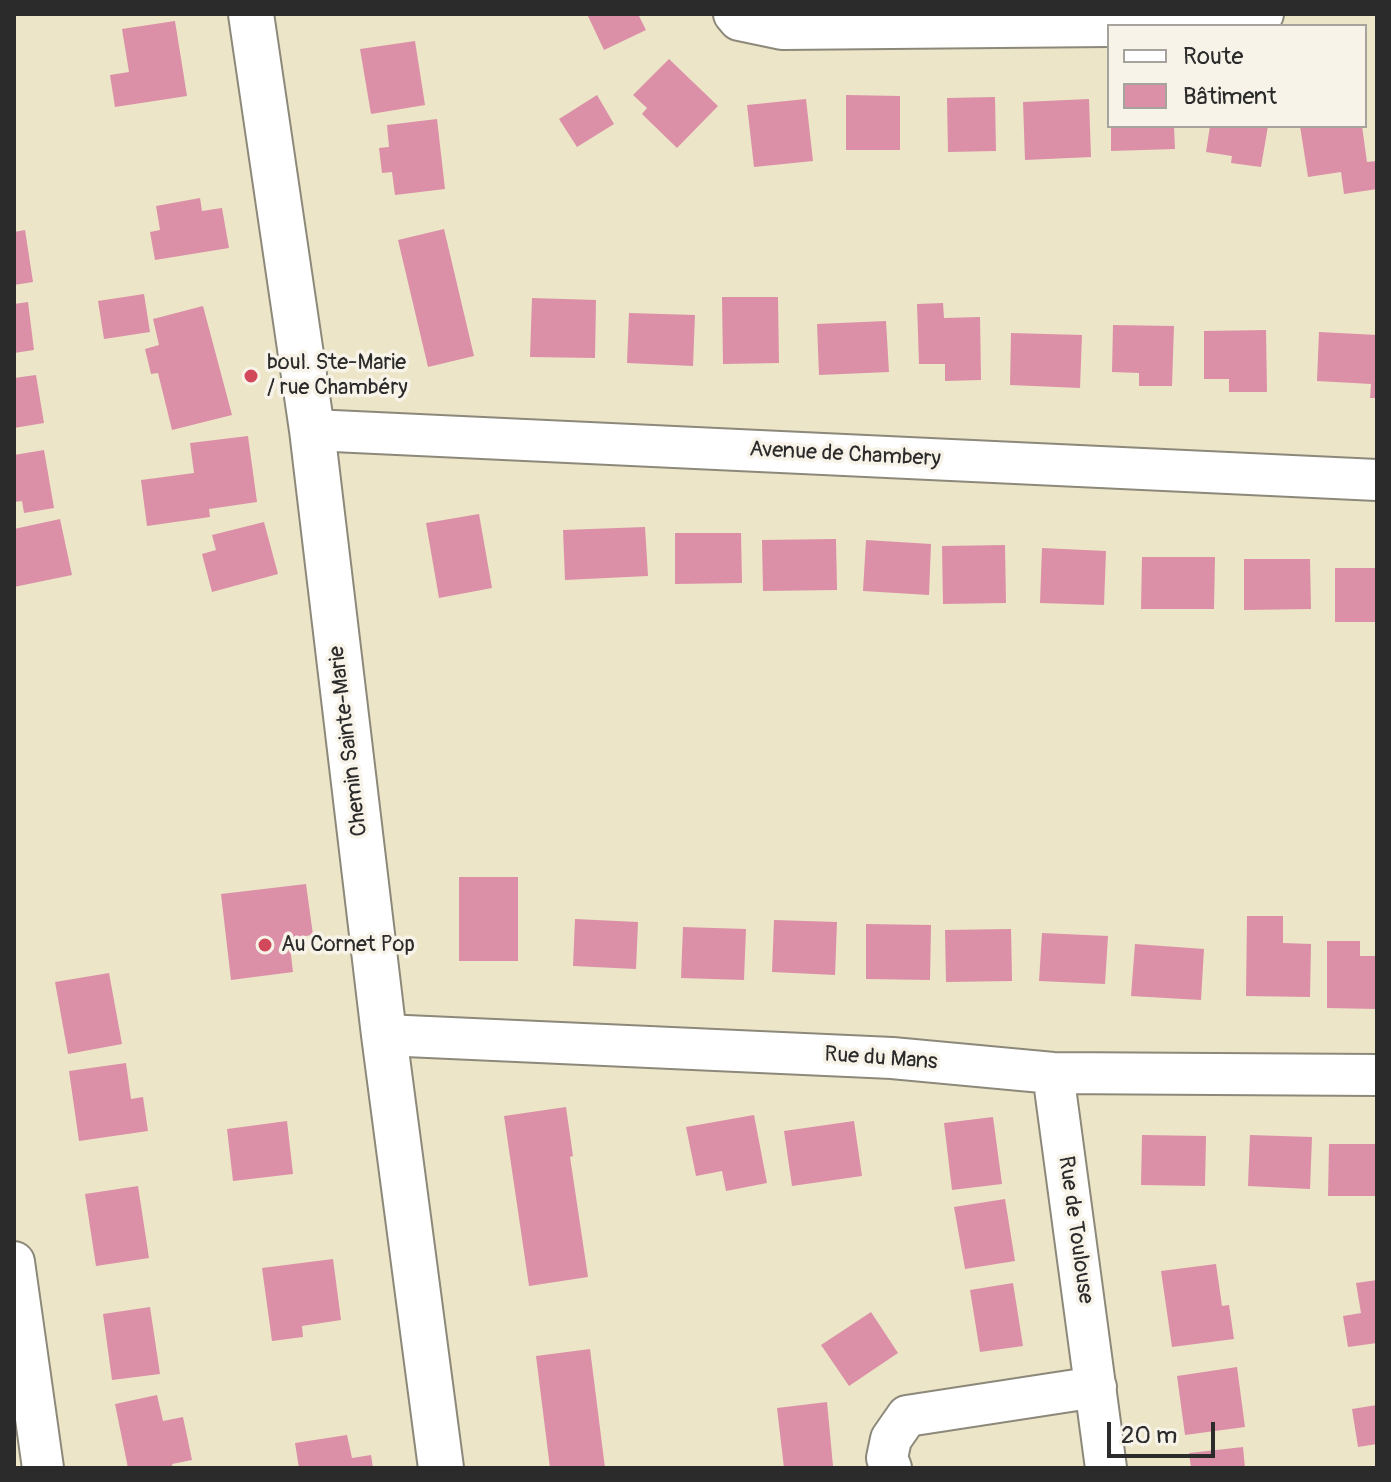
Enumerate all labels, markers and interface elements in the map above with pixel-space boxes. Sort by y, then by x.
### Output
legend [1107,24,1367,128]
text: Route [1183,42,1243,71]
text: Bâtiment [1183,82,1277,111]
place label: boul. Ste-Marie / rue Chambéry [267,350,408,402]
marker: boul. Ste-Marie / rue Chambéry [242,367,260,385]
street label: Avenue de Chambery [749,437,941,473]
street label: Chemin Sainte-Marie [324,644,374,838]
place label: Au Cornet Pop [281,932,415,958]
marker: Au Cornet Pop [256,936,274,954]
street label: Rue du Mans [824,1042,938,1076]
street label: Rue de Toulouse [1052,1154,1098,1306]
scale bar [1111,1406,1219,1456]
text: 20 m [1121,1421,1177,1450]

